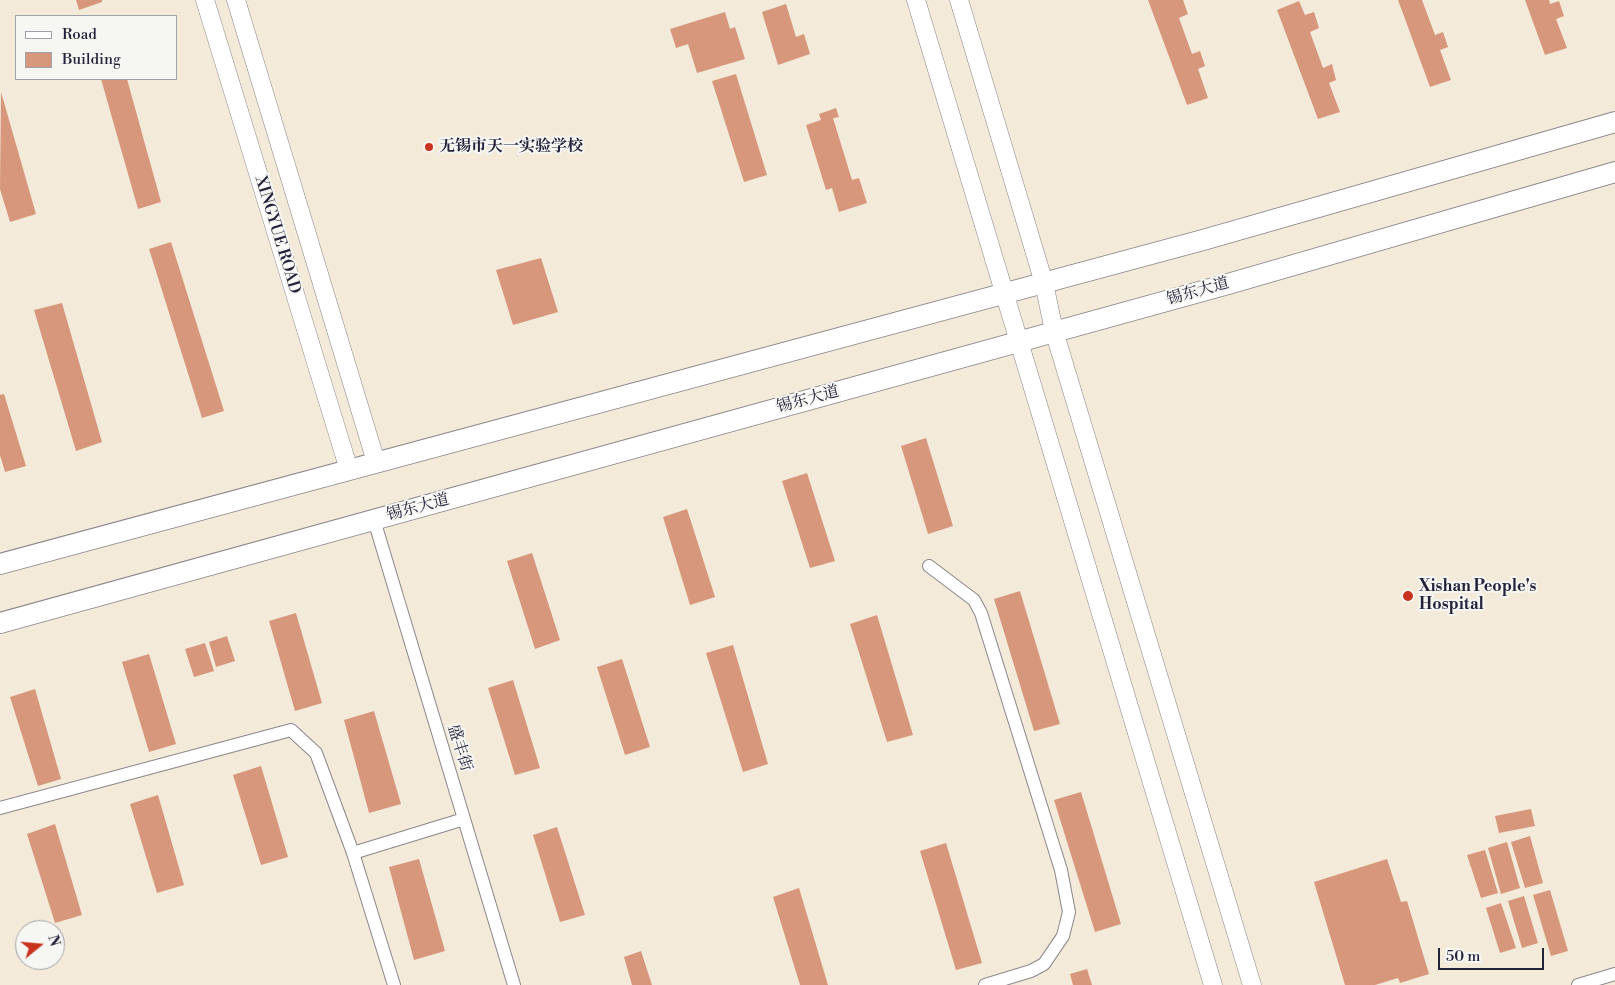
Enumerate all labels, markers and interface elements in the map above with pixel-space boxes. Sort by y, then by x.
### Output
legend [15,15,178,80]
text: Road [62,25,97,44]
text: Building [62,50,121,69]
place label: 无锡市天一实验学校 [439,137,583,157]
marker: 无锡市天一实验学校 [423,141,435,153]
street label: XINGYUE ROAD [250,174,304,296]
street label: 锡东大道 [1165,274,1231,310]
street label: 锡东大道 [775,382,841,418]
street label: 锡东大道 [385,490,451,526]
place label: Xishan People's Hospital [1419,577,1536,615]
marker: Xishan People's Hospital [1401,589,1415,603]
street label: 盛丰街 [443,722,475,774]
north arrow [15,920,65,970]
text: N [43,933,64,949]
scale bar [1440,938,1546,970]
text: 50 m [1446,947,1480,966]

